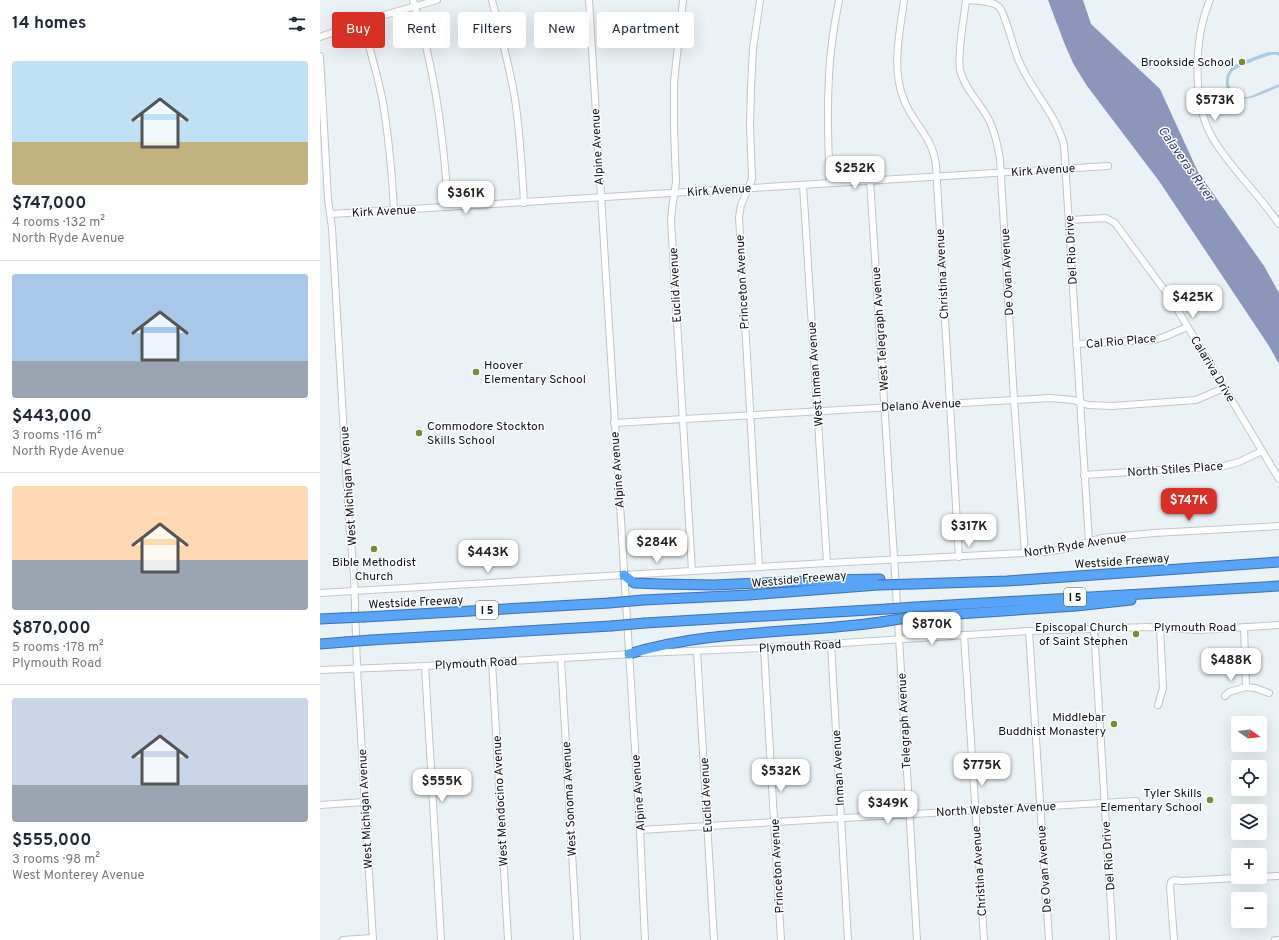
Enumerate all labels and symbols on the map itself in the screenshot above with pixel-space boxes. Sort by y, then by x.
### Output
place label: Brookside School [1141,55,1234,71]
marker: Brookside School [1237,57,1247,67]
pin: $573K [1187,88,1243,122]
street label: Alpine Avenue [588,108,608,186]
water label: Calaveras River [1154,124,1218,205]
pin: $252K [827,156,883,190]
street label: Kirk Avenue [1010,161,1076,181]
pin: $361K [438,181,494,215]
street label: Kirk Avenue [686,181,752,201]
street label: Kirk Avenue [351,202,417,222]
street label: Del Rio Drive [1062,215,1082,285]
street label: Christina Avenue [933,228,953,320]
street label: De Ovan Avenue [998,228,1018,316]
street label: Princeton Avenue [733,234,753,330]
street label: Euclid Avenue [666,247,686,323]
street label: West Telegraph Avenue [869,266,893,392]
pin: $425K [1165,285,1221,319]
street label: West Inman Avenue [804,321,828,427]
street label: Cal Rio Place [1085,331,1157,353]
street label: Calariva Drive [1186,333,1238,406]
place label: Hoover Elementary School [484,358,586,388]
marker: Hoover Elementary School [471,367,481,377]
street label: Delano Avenue [881,396,962,416]
place label: Commodore Stockton Skills School [427,419,544,449]
street label: West Michigan Avenue [337,425,361,546]
marker: Commodore Stockton Skills School [414,428,424,438]
street label: Alpine Avenue [607,431,629,509]
street label: North Stiles Place [1127,459,1223,481]
pin: $747K [1161,488,1217,522]
pin: $317K [941,514,997,548]
pin: $284K [629,530,685,564]
street label: North Ryde Avenue [1023,530,1128,562]
pin: $443K [460,540,516,574]
marker: Bible Methodist Church [369,544,379,554]
street label: Westside Freeway [1074,551,1170,573]
place label: Bible Methodist Church [332,555,416,585]
street label: Westside Freeway [751,568,847,592]
road number: I 5 [1064,588,1086,606]
street label: Westside Freeway [368,593,464,613]
road number: I 5 [476,601,498,619]
pin: $870K [904,612,960,646]
place label: Episcopal Church of Saint Stephen [1035,620,1128,650]
street label: Plymouth Road [1154,620,1236,636]
marker: Episcopal Church of Saint Stephen [1131,629,1141,639]
street label: Plymouth Road [758,637,842,657]
pin: $488K [1203,648,1259,682]
street label: Plymouth Road [434,654,518,674]
street label: Telegraph Avenue [894,673,915,769]
place label: Middlebar Buddhist Monastery [998,710,1106,740]
north arrow [1231,716,1267,752]
marker: Middlebar Buddhist Monastery [1109,719,1119,729]
street label: Inman Avenue [829,729,849,806]
street label: West Mendocino Avenue [490,735,512,867]
street label: West Sonoma Avenue [559,741,581,857]
street label: West Michigan Avenue [355,749,377,869]
pin: $775K [954,753,1010,787]
street label: Alpine Avenue [628,754,650,832]
street label: Euclid Avenue [697,757,717,833]
pin: $532K [753,759,809,793]
pin: $555K [414,769,470,803]
place label: Tyler Skills Elementary School [1100,786,1202,816]
pin: $349K [860,791,916,825]
marker: Tyler Skills Elementary School [1205,795,1215,805]
street label: North Webster Avenue [936,799,1056,821]
street label: Princeton Avenue [768,818,788,914]
street label: Del Rio Drive [1099,821,1119,891]
street label: Christina Avenue [969,825,991,917]
street label: De Ovan Avenue [1034,825,1056,913]

